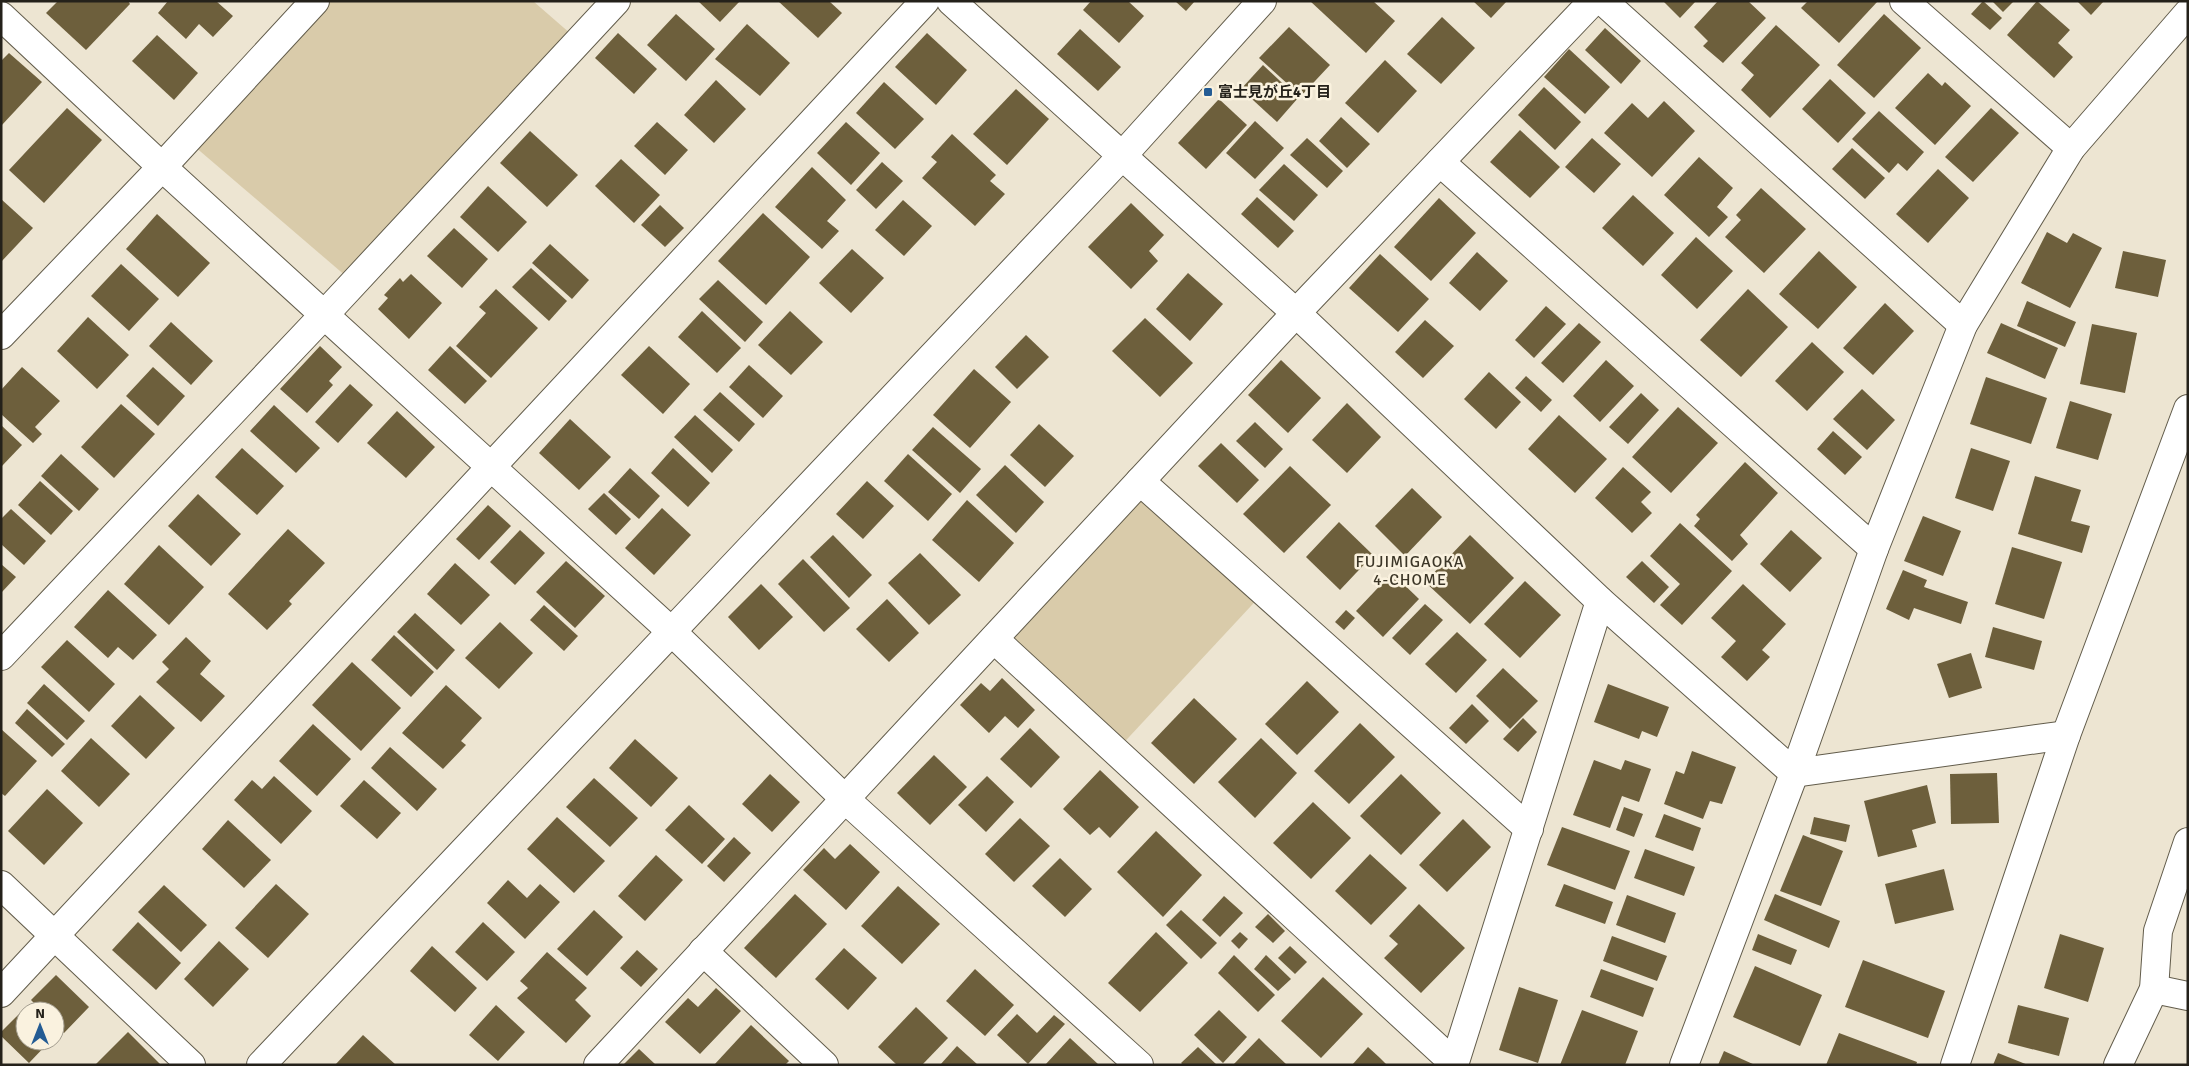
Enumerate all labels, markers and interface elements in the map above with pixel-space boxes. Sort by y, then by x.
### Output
place label: 富士見が丘4丁目 [1218,83,1331,101]
marker: 富士見が丘4丁目 [1202,86,1214,98]
district label: FUJIMIGAOKA 4-CHOME [1356,552,1464,590]
north arrow [15,1001,65,1051]
text: N [35,1005,45,1022]

